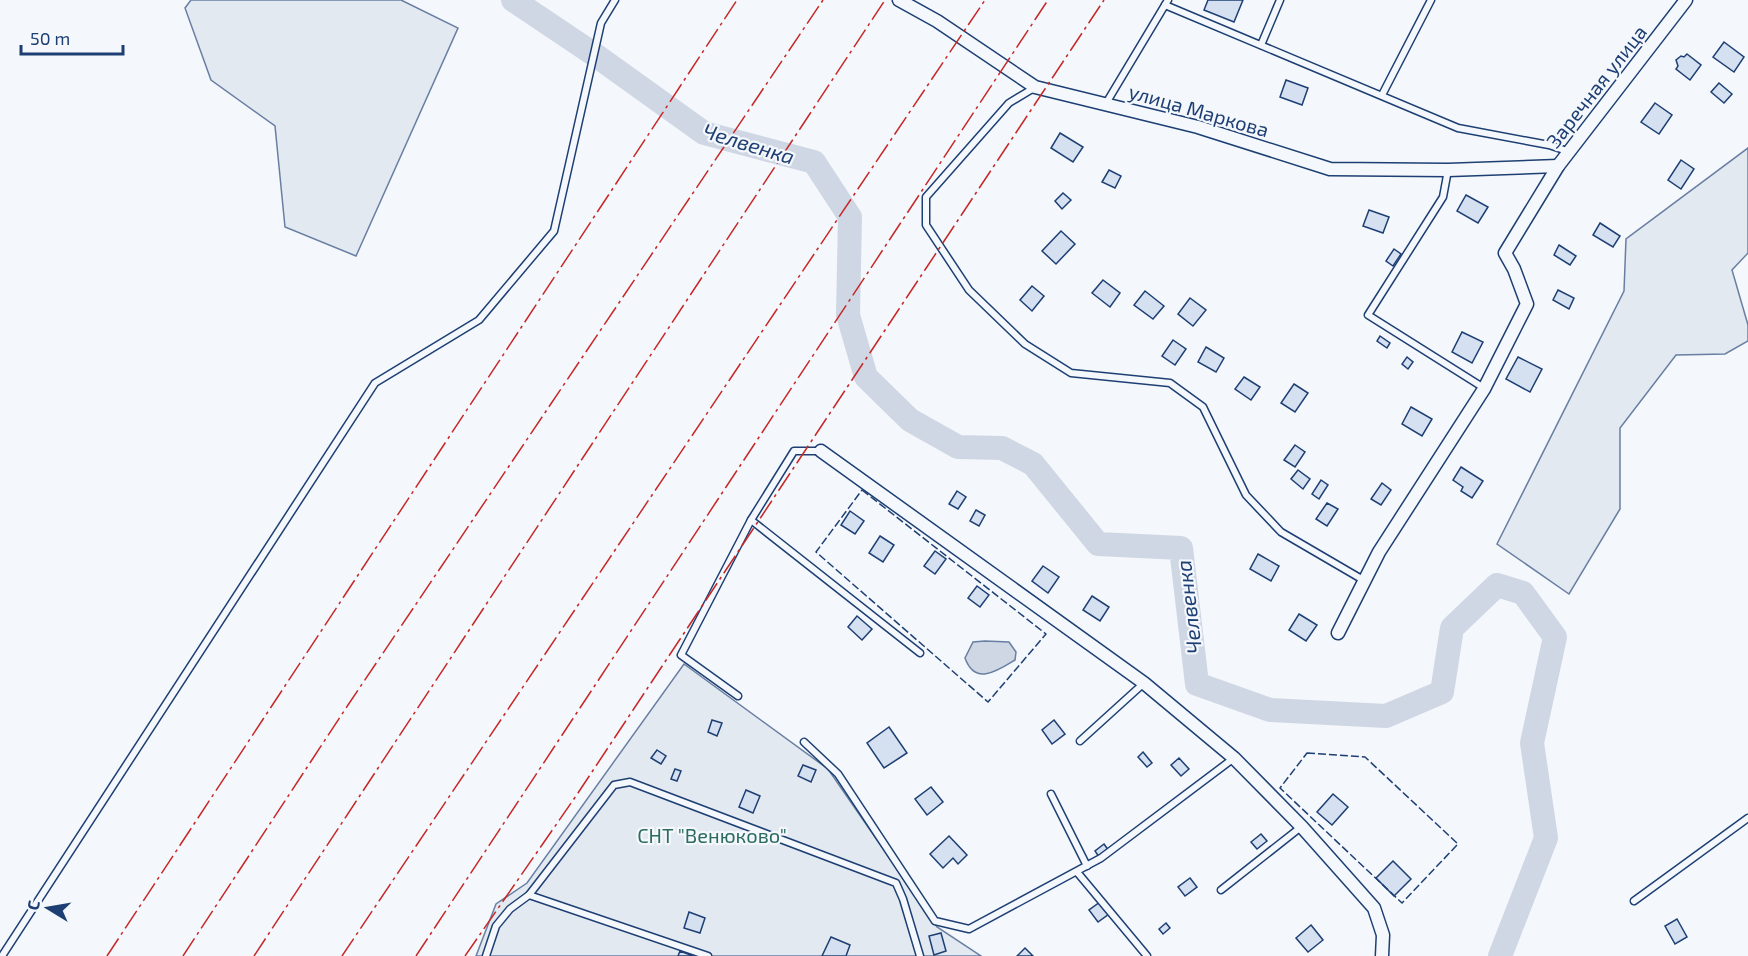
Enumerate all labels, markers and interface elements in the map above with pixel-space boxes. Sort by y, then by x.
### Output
scale bar [21,18,123,56]
street label: Заречная улица [1541,20,1652,153]
text: 50 m [30,27,70,49]
street label: улица Маркова [1126,79,1272,142]
water label: Челвенка [700,117,798,169]
water label: Челвенка [1170,559,1206,655]
park label: СНТ "Венюково" [637,823,787,847]
north arrow [18,878,78,938]
text: С [23,899,43,911]

